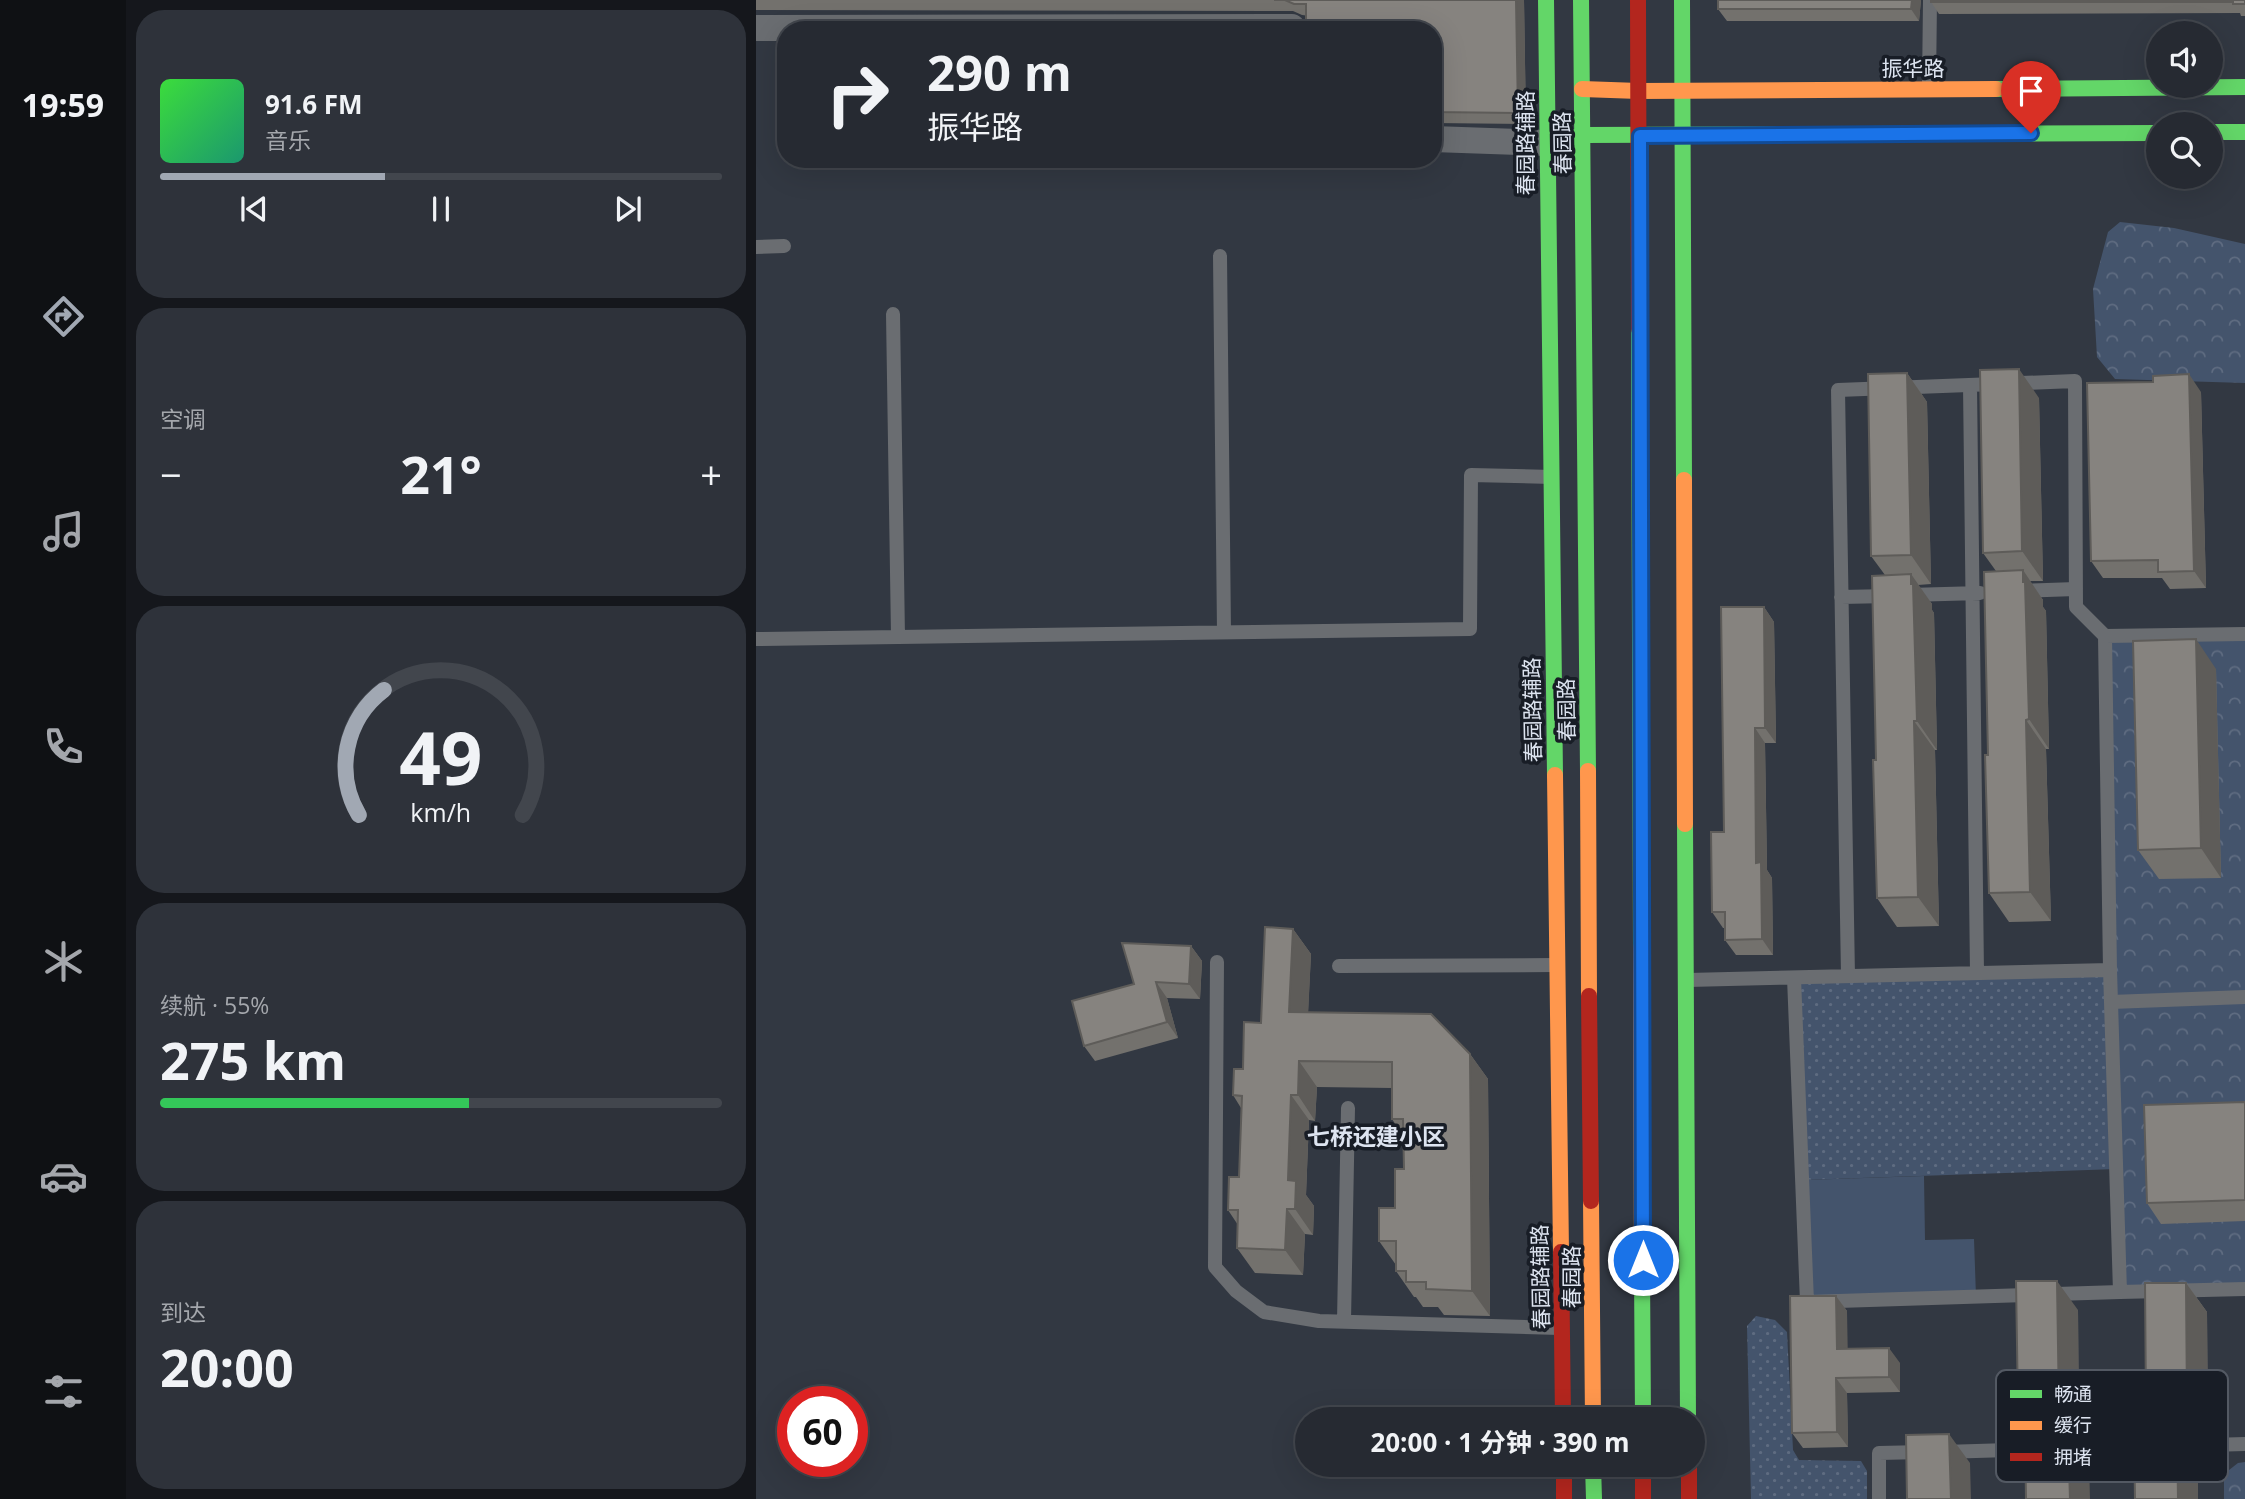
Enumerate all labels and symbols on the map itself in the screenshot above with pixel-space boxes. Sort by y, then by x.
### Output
street label: 振华路 [1882,54,1945,82]
pin [2001,61,2061,133]
street label: 春园路辅路 [1511,91,1539,196]
street label: 春园路 [1547,111,1577,175]
street label: 春园路辅路 [1517,657,1547,763]
street label: 春园路 [1551,678,1581,742]
district label: 七桥还建小区 [1307,1120,1445,1152]
position arrow [1606,1223,1680,1297]
street label: 春园路辅路 [1525,1224,1555,1330]
street label: 春园路 [1557,1246,1585,1309]
legend [1996,1370,2228,1482]
text: 畅通 [2054,1381,2092,1407]
speed limit sign: 60 [777,1386,868,1477]
text: 缓行 [2054,1412,2092,1438]
text: 拥堵 [2054,1444,2092,1470]

